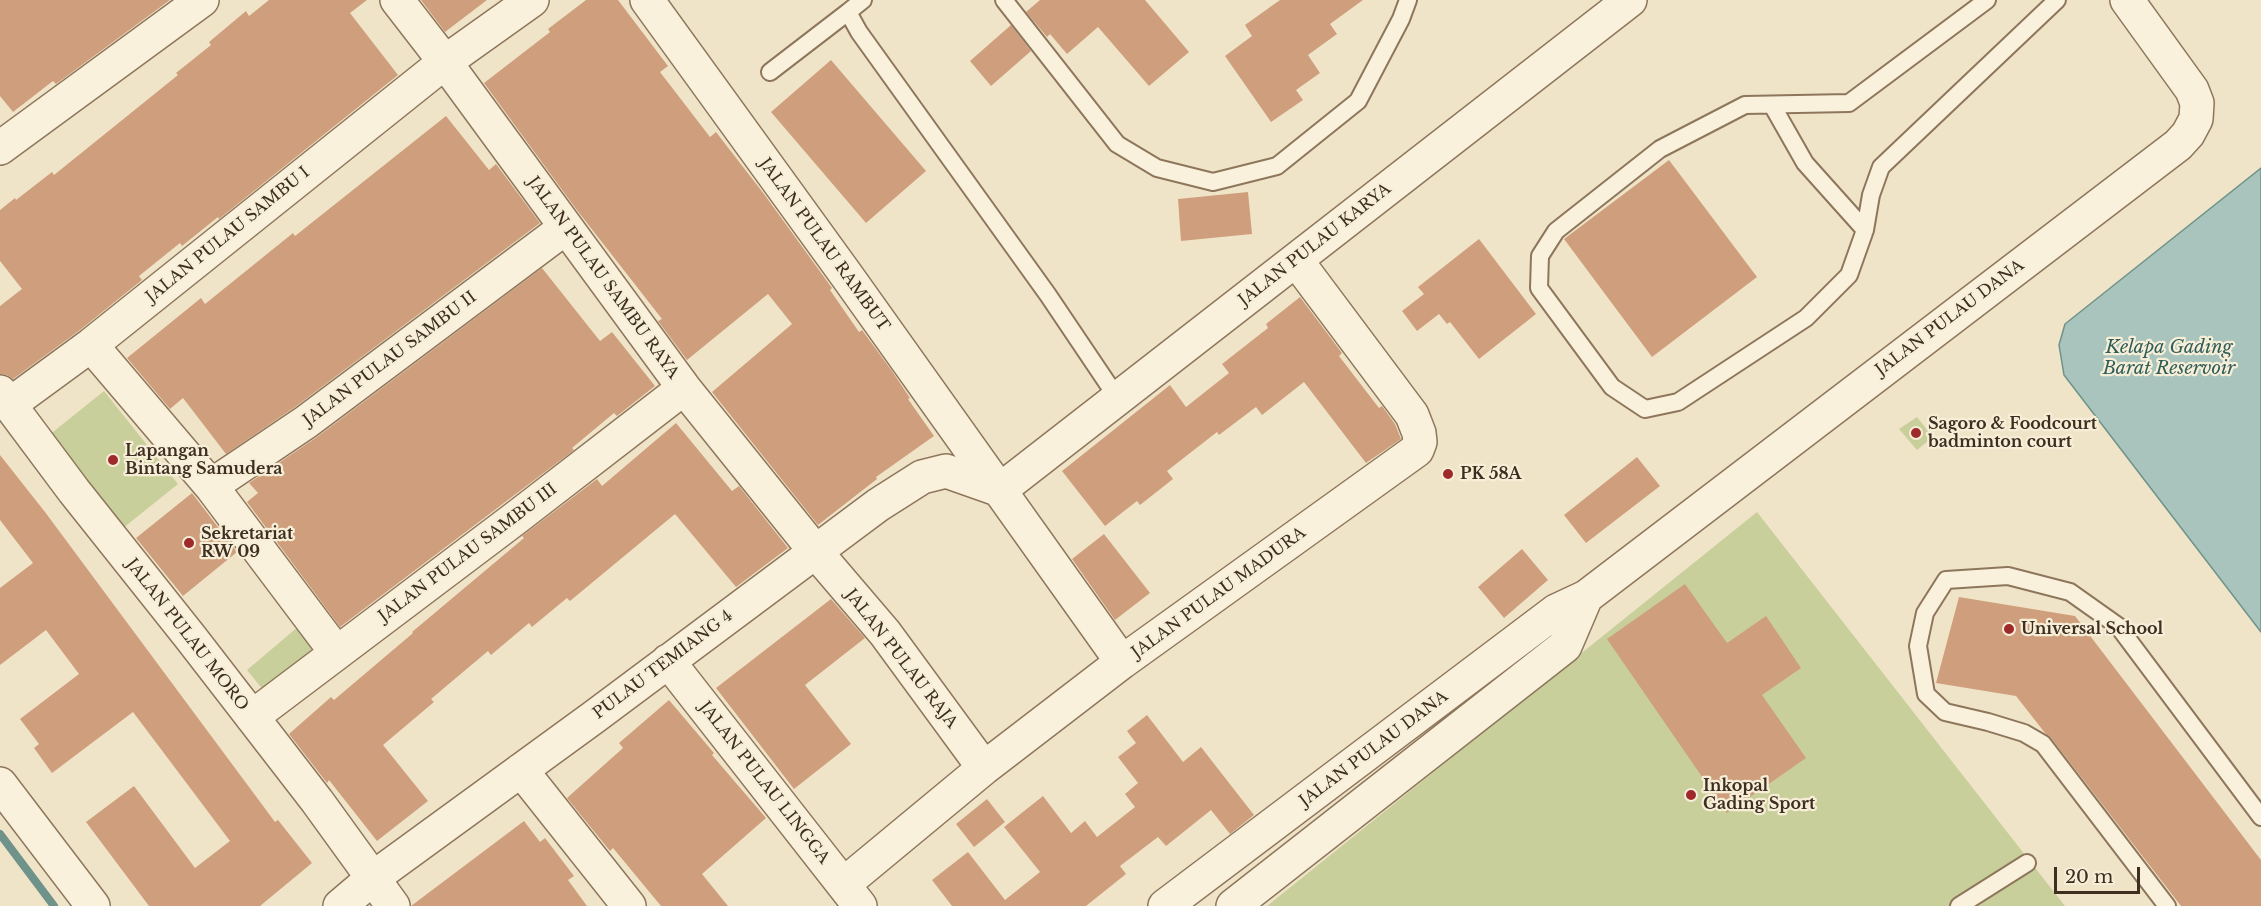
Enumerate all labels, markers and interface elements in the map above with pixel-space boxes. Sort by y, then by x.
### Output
street label: JALAN PULAU RAMBUT [755,155,893,335]
street label: JALAN PULAU SAMBU I [142,163,314,307]
street label: JALAN PULAU SAMBU RAYA [523,173,683,383]
street label: JALAN PULAU KARYA [1235,180,1395,310]
street label: JALAN PULAU DANA [1872,256,2028,380]
street label: JALAN PULAU SAMBU II [300,288,480,430]
water label: Kelapa Gading Barat Reservoir [2103,337,2235,380]
place label: Sagoro & Foodcourt badminton court [1928,414,2097,452]
marker: Sagoro & Foodcourt badminton court [1909,426,1923,440]
place label: Lapangan Bintang Samudera [125,441,283,479]
marker: Lapangan Bintang Samudera [106,453,120,467]
place label: PK 58A [1460,464,1522,484]
marker: PK 58A [1441,467,1455,481]
street label: JALAN PULAU SAMBU III [375,480,561,626]
street label: JALAN PULAU MADURA [1128,523,1310,663]
place label: Sekretariat RW 09 [201,524,293,562]
marker: Sekretariat RW 09 [182,536,196,550]
street label: JALAN PULAU MORO [122,555,252,715]
street label: JALAN PULAU RAJA [841,586,961,732]
street label: PULAU TEMIANG 4 [590,606,736,724]
place label: Universal School [2021,619,2163,639]
marker: Universal School [2002,622,2016,636]
street label: JALAN PULAU DANA [1296,687,1452,811]
street label: JALAN PULAU LINGGA [695,698,833,868]
place label: Inkopal Gading Sport [1703,776,1815,814]
marker: Inkopal Gading Sport [1684,788,1698,802]
scale bar [2057,855,2142,893]
text: 20 m [2065,866,2113,888]

